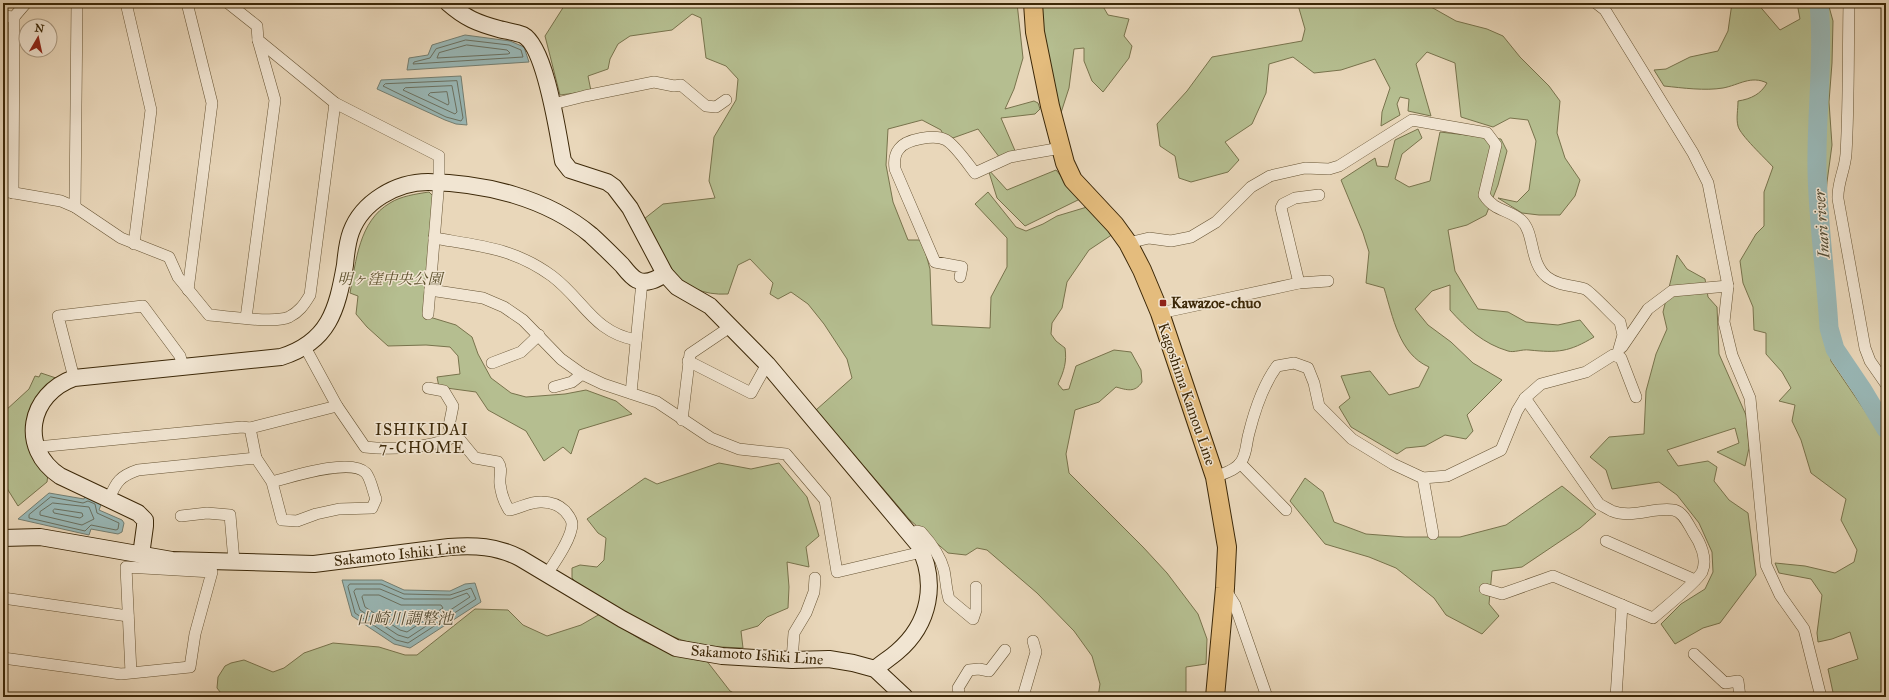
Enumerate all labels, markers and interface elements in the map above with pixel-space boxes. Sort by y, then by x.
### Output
north arrow [18,18,58,58]
text: N [34,21,46,36]
water label: Inari river [1810,188,1833,260]
park label: 明ヶ窪中央公園 [337,270,445,288]
place label: Kawazoe-chuo [1171,294,1262,312]
marker: Kawazoe-chuo [1158,298,1168,308]
street label: Kagoshima Kamou Line [1154,320,1220,468]
district label: ISHIKIDAI 7-CHOME [375,420,469,457]
street label: Sakamoto Ishiki Line [333,538,467,570]
water label: 山崎川調整池 [357,609,455,628]
street label: Sakamoto Ishiki Line [690,641,824,669]

